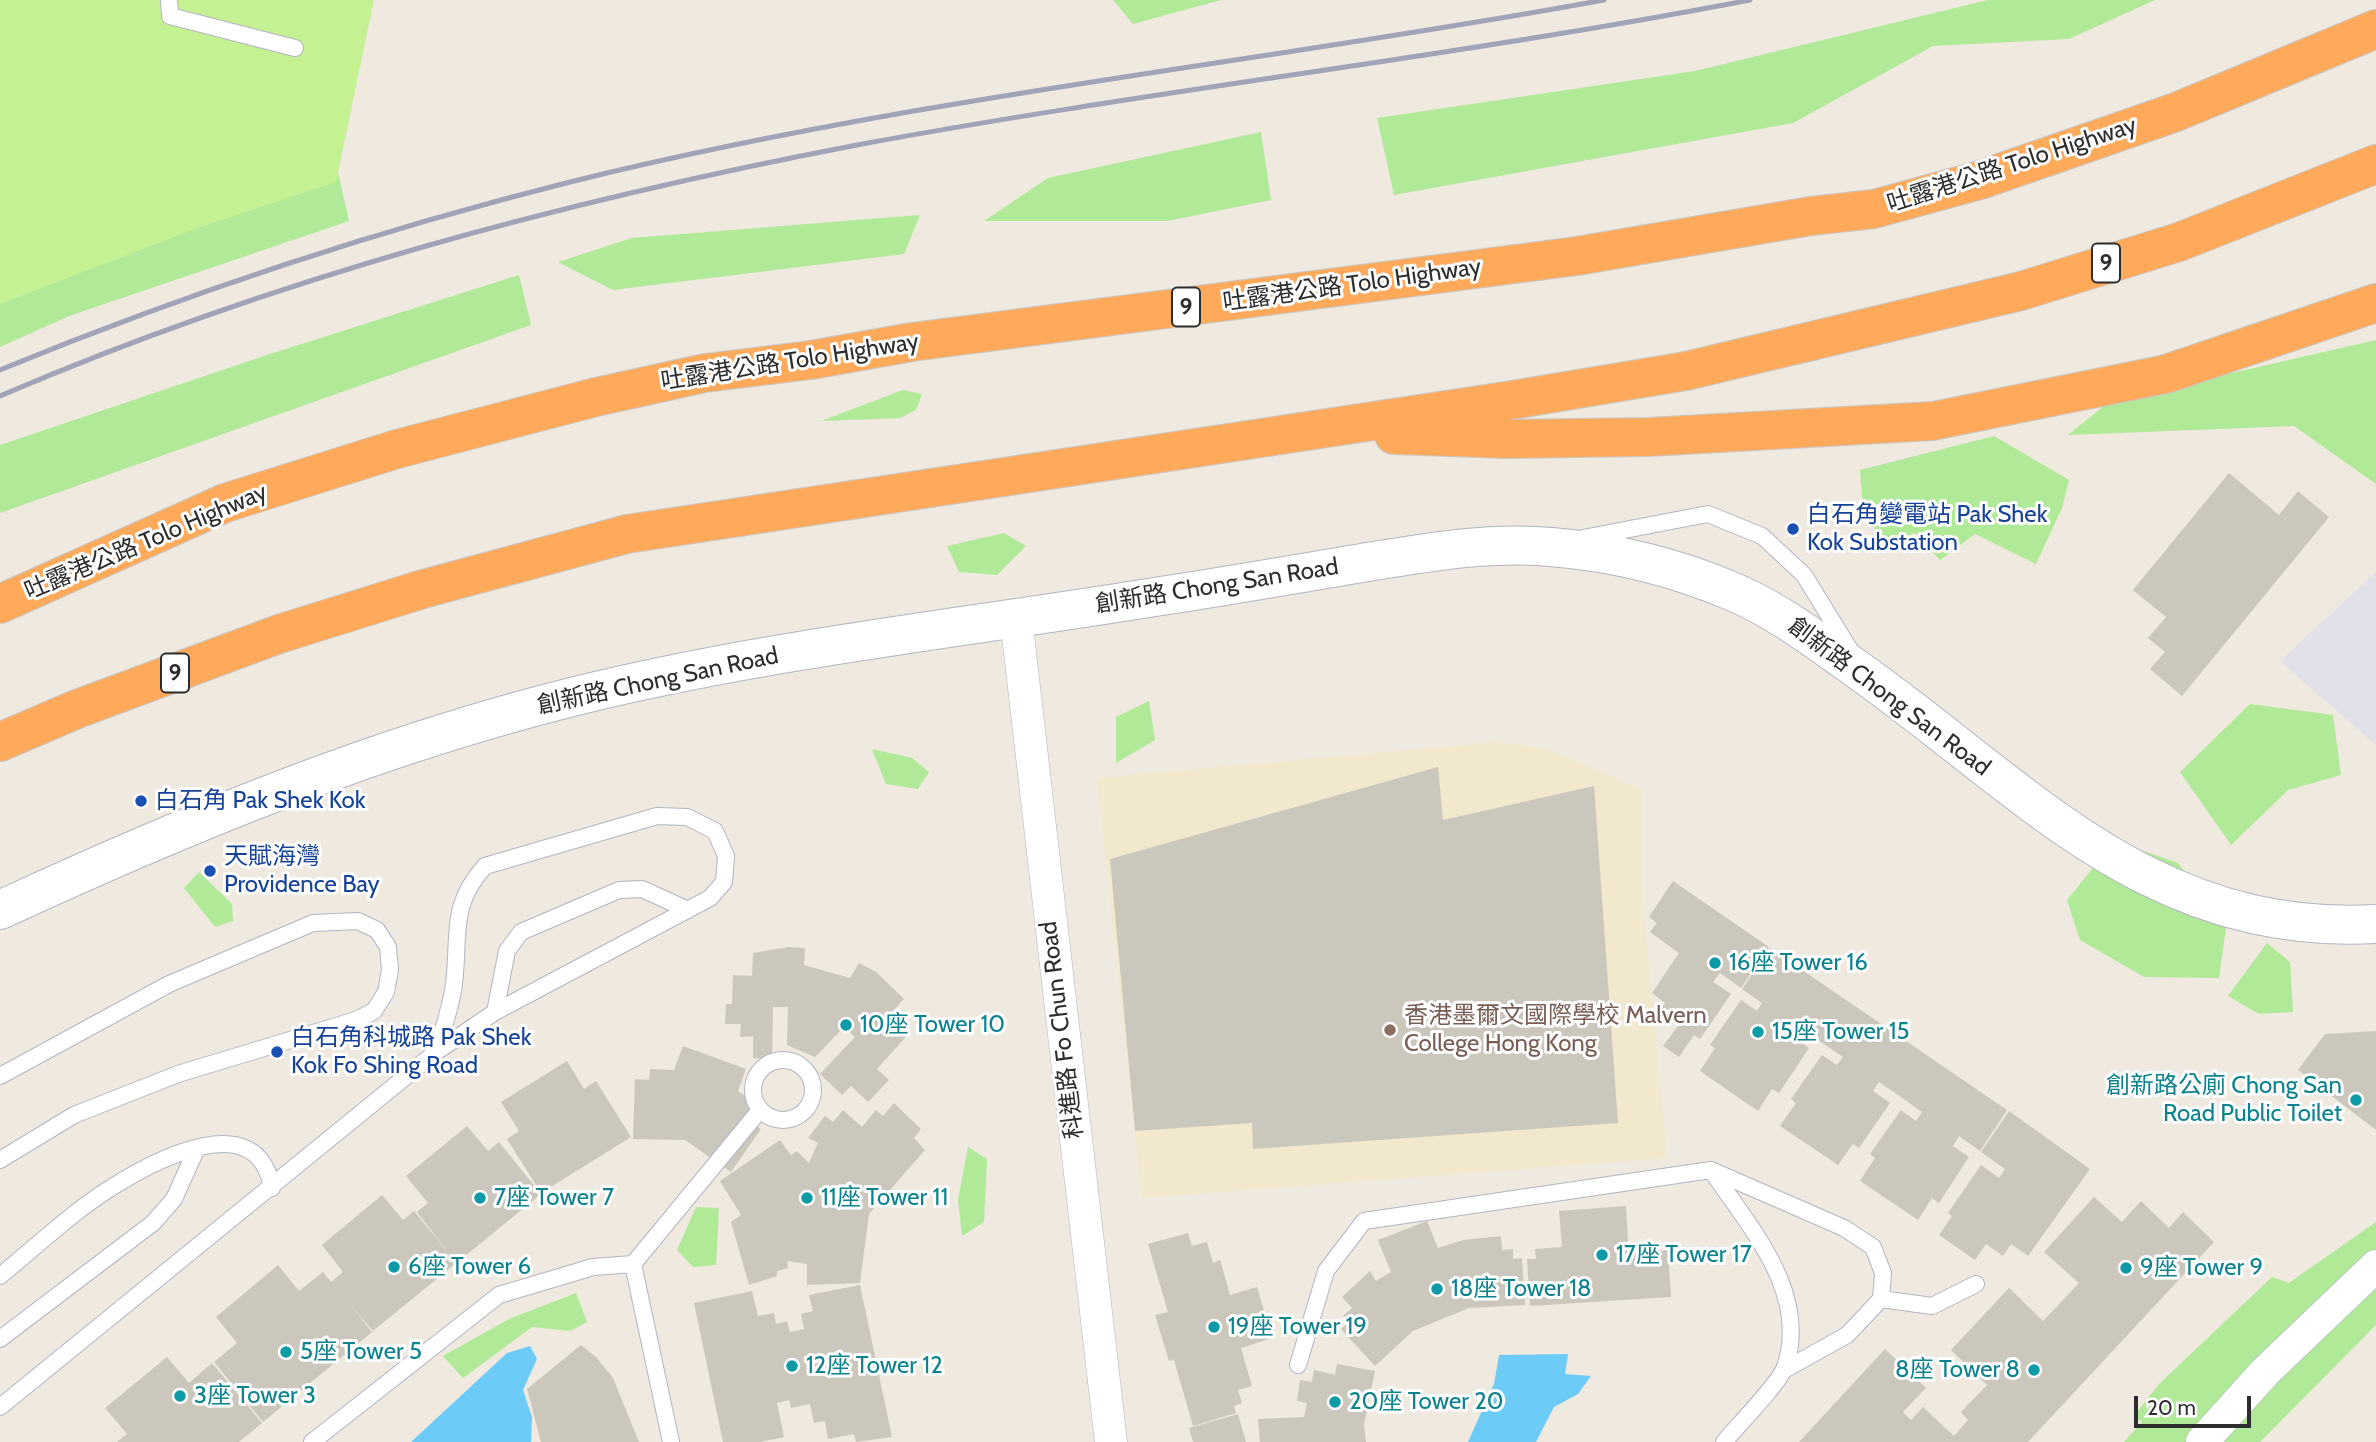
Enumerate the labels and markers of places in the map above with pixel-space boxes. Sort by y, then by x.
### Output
place label: 白石角變電站 Pak Shek Kok Substation [1807,501,2047,557]
marker: 白石角變電站 Pak Shek Kok Substation [1785,521,1801,537]
place label: 白石角 Pak Shek Kok [155,787,366,815]
marker: 白石角 Pak Shek Kok [133,793,149,809]
place label: 天賦海灣 Providence Bay [224,843,380,899]
marker: 天賦海灣 Providence Bay [202,863,218,879]
place label: 16座 Tower 16 [1729,949,1868,977]
marker: 16座 Tower 16 [1707,955,1723,971]
place label: 香港墨爾文國際學校 Malvern College Hong Kong [1404,1002,1707,1058]
place label: 10座 Tower 10 [860,1011,1005,1039]
marker: 10座 Tower 10 [838,1017,854,1033]
place label: 15座 Tower 15 [1772,1018,1910,1046]
marker: 香港墨爾文國際學校 Malvern College Hong Kong [1382,1022,1398,1038]
place label: 白石角科城路 Pak Shek Kok Fo Shing Road [291,1024,531,1080]
marker: 15座 Tower 15 [1750,1024,1766,1040]
marker: 白石角科城路 Pak Shek Kok Fo Shing Road [269,1044,285,1060]
place label: 創新路公廁 Chong San Road Public Toilet [2106,1072,2342,1128]
marker: 創新路公廁 Chong San Road Public Toilet [2348,1092,2364,1108]
place label: 7座 Tower 7 [494,1184,614,1212]
place label: 11座 Tower 11 [821,1184,948,1212]
marker: 7座 Tower 7 [472,1190,488,1206]
marker: 11座 Tower 11 [799,1190,815,1206]
place label: 17座 Tower 17 [1616,1241,1752,1269]
marker: 17座 Tower 17 [1594,1247,1610,1263]
place label: 6座 Tower 6 [408,1253,531,1281]
place label: 9座 Tower 9 [2140,1254,2263,1282]
marker: 6座 Tower 6 [386,1259,402,1275]
marker: 9座 Tower 9 [2118,1260,2134,1276]
place label: 18座 Tower 18 [1451,1275,1592,1303]
marker: 18座 Tower 18 [1429,1281,1445,1297]
place label: 19座 Tower 19 [1228,1313,1367,1341]
marker: 19座 Tower 19 [1206,1319,1222,1335]
place label: 5座 Tower 5 [300,1338,422,1366]
marker: 5座 Tower 5 [278,1344,294,1360]
place label: 12座 Tower 12 [806,1352,943,1380]
place label: 8座 Tower 8 [1895,1356,2020,1384]
marker: 12座 Tower 12 [784,1358,800,1374]
marker: 8座 Tower 8 [2026,1362,2042,1378]
place label: 3座 Tower 3 [194,1382,316,1410]
marker: 3座 Tower 3 [172,1388,188,1404]
place label: 20座 Tower 20 [1349,1388,1504,1416]
marker: 20座 Tower 20 [1327,1394,1343,1410]

